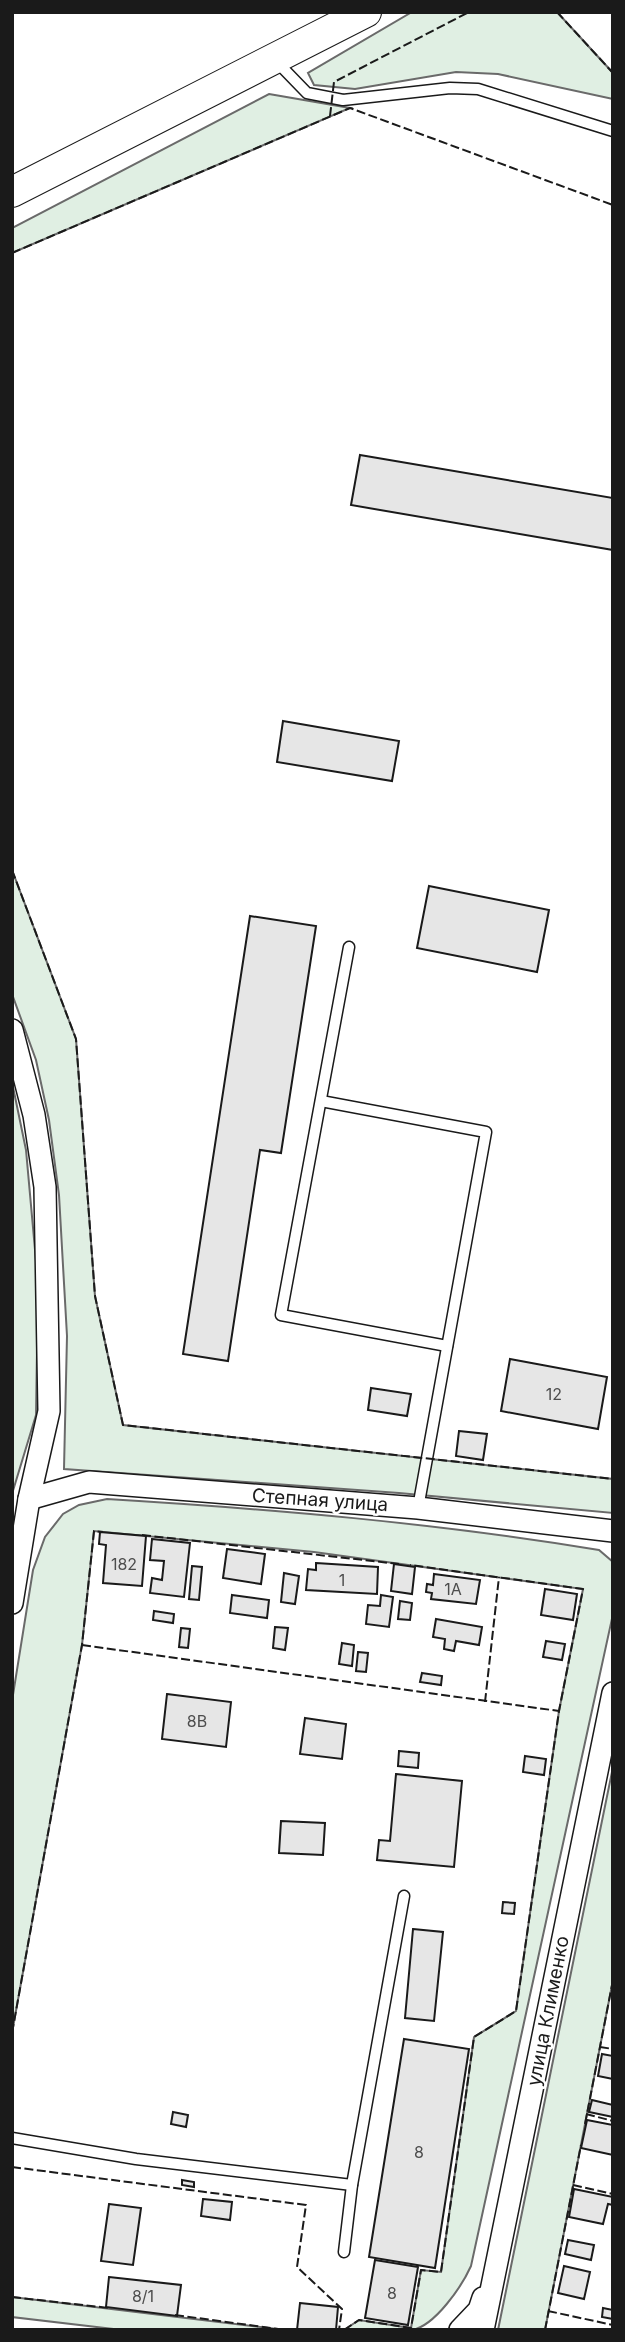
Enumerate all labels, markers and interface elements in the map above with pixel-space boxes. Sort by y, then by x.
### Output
house number: 12 [546,1384,562,1404]
street label: Степная улица [251,1484,389,1516]
house number: 182 [111,1554,137,1574]
house number: 1 [339,1570,345,1590]
house number: 1А [444,1579,462,1599]
house number: 8В [187,1711,207,1731]
street label: улица Клименко [522,1934,574,2088]
house number: 8 [414,2142,424,2162]
house number: 8 [387,2283,397,2303]
house number: 8/1 [132,2286,154,2306]

